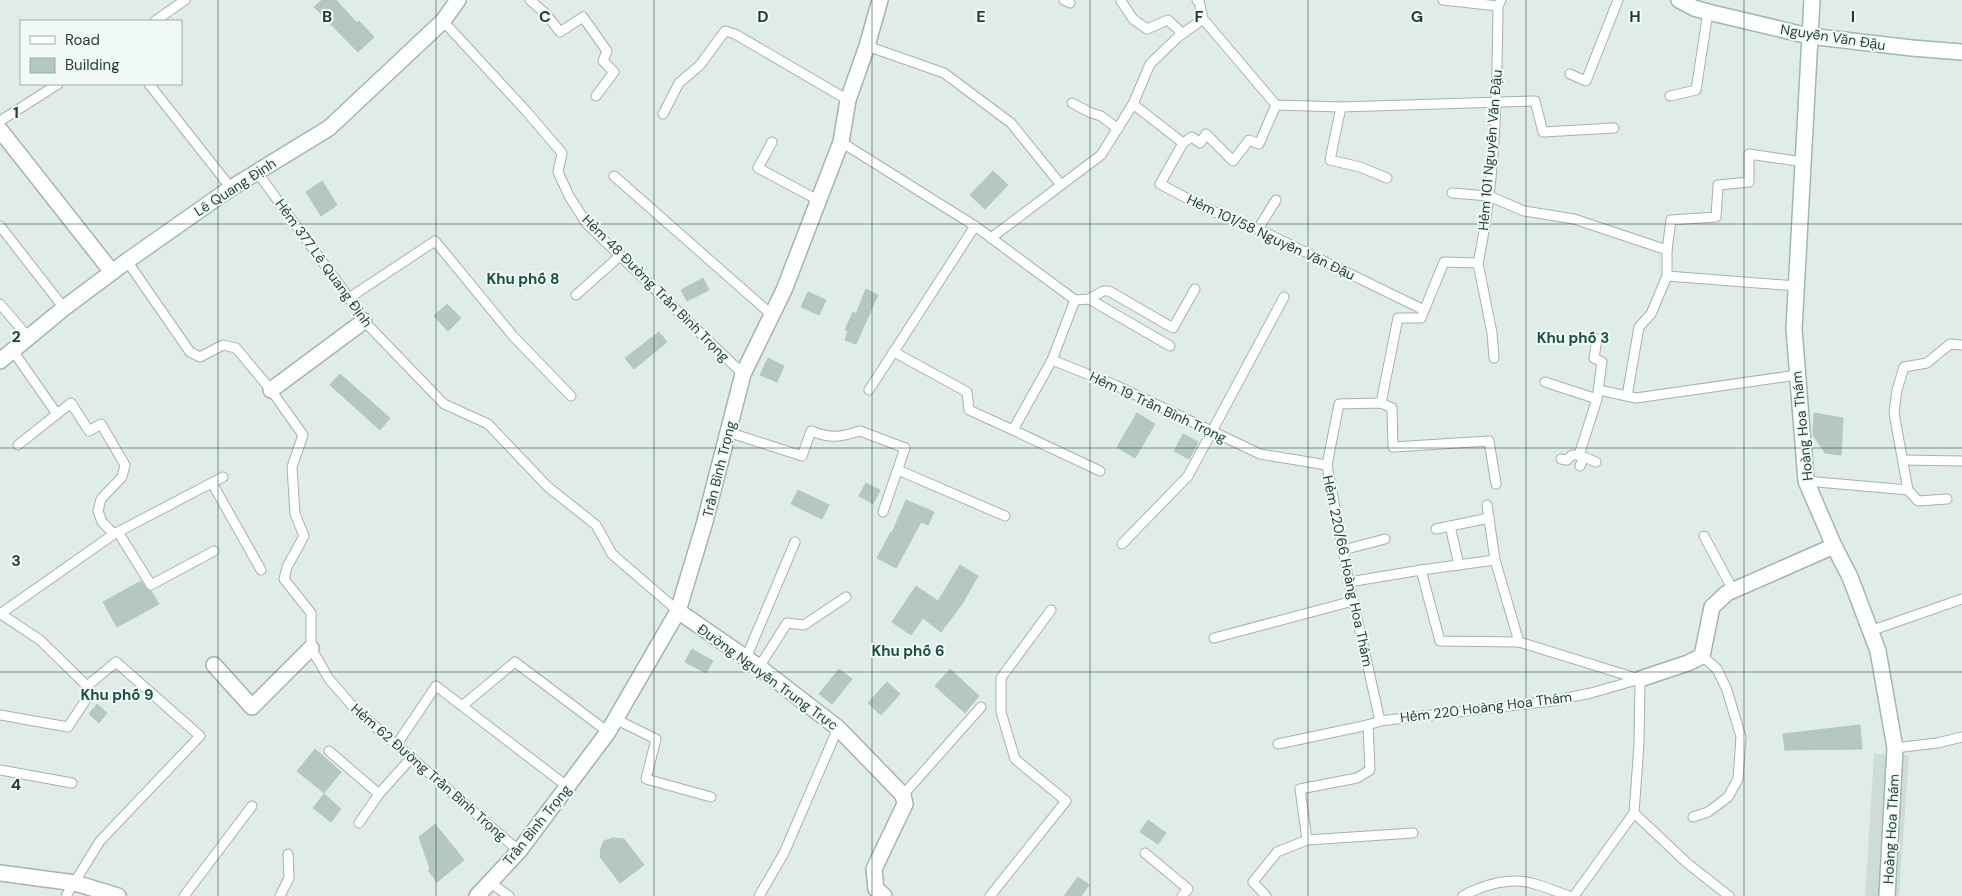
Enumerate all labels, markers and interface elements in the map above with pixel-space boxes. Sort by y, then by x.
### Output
text: B [322,6,332,27]
text: C [539,6,551,27]
text: D [757,6,769,27]
text: E [976,6,986,27]
text: F [1195,6,1204,27]
text: G [1411,6,1423,27]
text: H [1629,6,1641,27]
text: I [1851,6,1855,27]
legend [20,20,182,85]
street label: Nguyễn Văn Đậu [1779,20,1887,54]
text: Road [65,30,100,50]
text: Building [65,55,120,75]
street label: Hẻm 101 Nguyễn Văn Đậu [1474,69,1506,231]
text: 1 [13,102,19,123]
street label: Lê Quang Định [191,154,279,220]
street label: Hẻm 101/58 Nguyễn Văn Đậu [1184,190,1358,284]
street label: Hẻm 377 Lê Quang Định [271,195,377,331]
street label: Hẻm 48 Đường Trần Bình Trọng [579,211,734,366]
district label: Khu phố 8 [486,269,560,289]
text: 2 [11,326,21,347]
district label: Khu phố 3 [1537,328,1609,348]
street label: Hẻm 19 Trần Bình Trọng [1087,367,1230,447]
street label: Hoàng Hoa Thám [1787,370,1817,482]
street label: Trần Bình Trọng [698,419,740,519]
street label: Hẻm 220/66 Hoàng Hoa Thám [1319,474,1377,668]
text: 3 [11,550,21,571]
street label: Đường Nguyễn Trung Trực [694,620,842,734]
district label: Khu phố 6 [871,641,945,661]
district label: Khu phố 9 [80,685,154,705]
street label: Hẻm 220 Hoàng Hoa Thám [1399,688,1573,726]
street label: Hẻm 62 Đường Trần Bình Trọng [347,699,511,845]
text: 4 [11,774,21,795]
street label: Hoàng Hoa Thám [1879,774,1903,884]
street label: Trần Bình Trọng [499,781,575,869]

